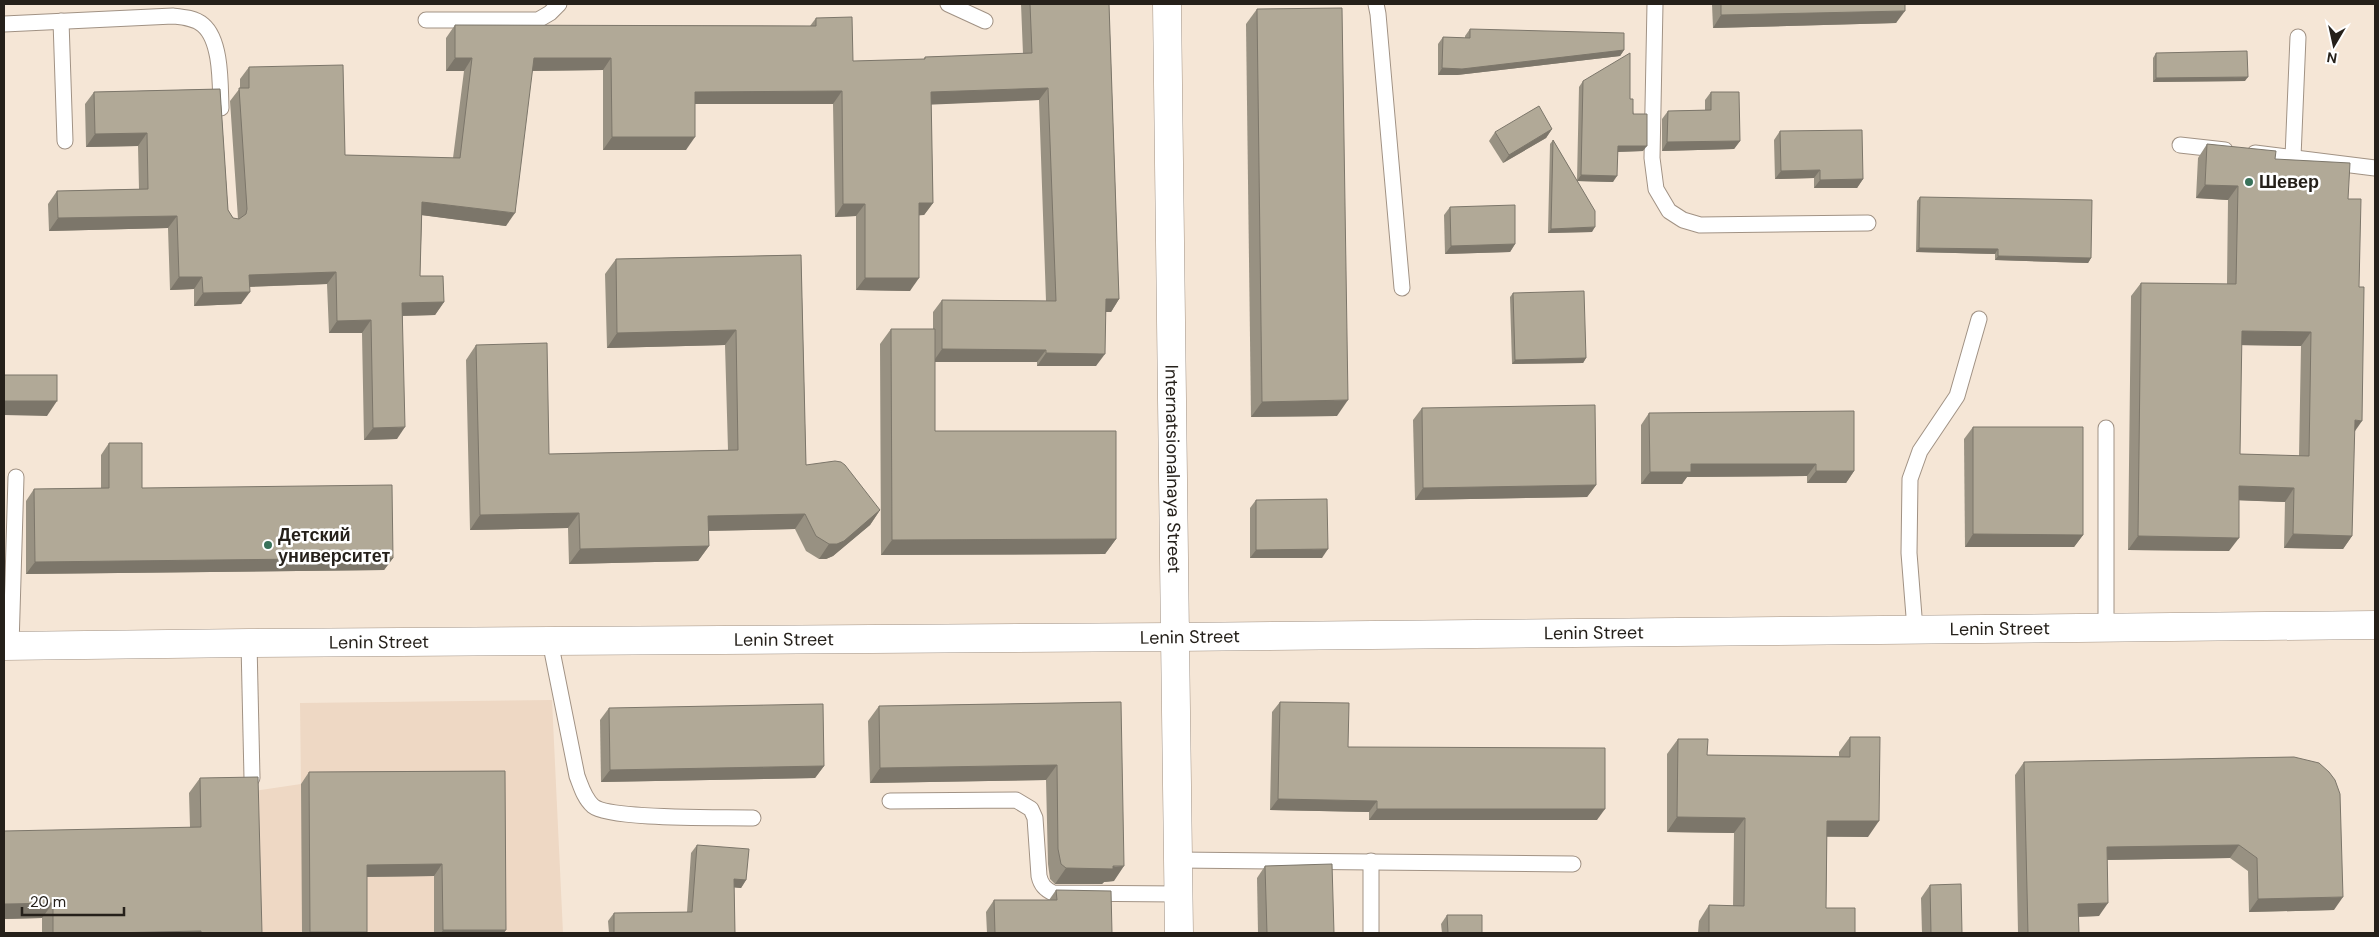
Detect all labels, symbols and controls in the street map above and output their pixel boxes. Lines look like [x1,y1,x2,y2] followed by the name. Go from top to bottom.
[2309,20,2359,70] north arrow
[2326,48,2338,68] text: N
[2259,170,2319,194] place label: Шевер
[2243,176,2255,188] marker: Шевер
[1160,365,1186,573] street label: Internatsionalnaya Street
[278,523,390,568] place label: Детский университет
[262,539,274,551] marker: Детский университет
[1950,616,2050,641] street label: Lenin Street
[1544,620,1644,645] street label: Lenin Street
[1140,624,1240,650] street label: Lenin Street
[734,627,834,652] street label: Lenin Street
[329,630,429,654] street label: Lenin Street
[22,884,125,916] scale bar
[30,892,66,912] text: 20 m

